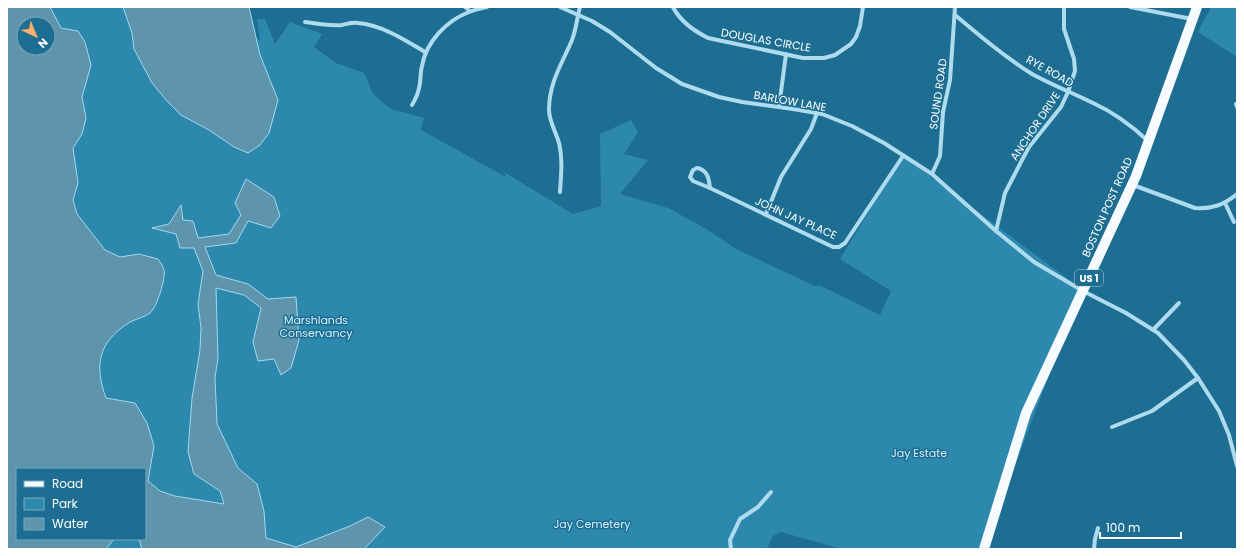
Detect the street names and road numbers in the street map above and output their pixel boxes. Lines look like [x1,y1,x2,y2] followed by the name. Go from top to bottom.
[720,24,812,56] street label: DOUGLAS CIRCLE
[1023,51,1077,91] street label: RYE ROAD
[925,57,951,131] street label: SOUND ROAD
[752,87,828,115] street label: BARLOW LANE
[1006,88,1064,164] street label: ANCHOR DRIVE
[1078,154,1136,260] street label: BOSTON POST ROAD
[753,193,839,243] street label: JOHN JAY PLACE
[1075,270,1103,286] road number: US 1

